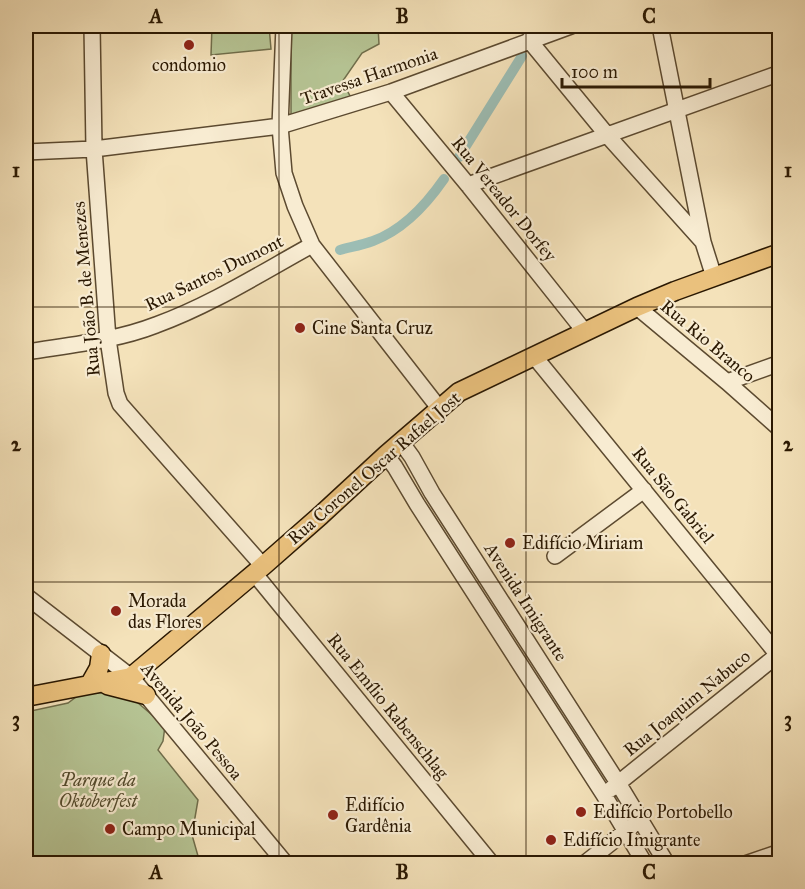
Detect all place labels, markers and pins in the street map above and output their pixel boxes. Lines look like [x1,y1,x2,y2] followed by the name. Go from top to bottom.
[182,38,196,52] marker: condomio
[152,54,226,76] place label: condomio
[312,317,433,339] place label: Cine Santa Cruz
[293,321,307,335] marker: Cine Santa Cruz
[522,532,643,554] place label: Edifício Miriam
[503,536,517,550] marker: Edifício Miriam
[128,590,201,633] place label: Morada das Flores
[109,604,123,618] marker: Morada das Flores
[345,794,412,837] place label: Edifício Gardênia
[593,801,733,823] place label: Edifício Portobello
[574,805,588,819] marker: Edifício Portobello
[326,808,340,822] marker: Edifício Gardênia
[122,818,256,840] place label: Campo Municipal
[103,822,117,836] marker: Campo Municipal
[563,829,700,852] place label: Edifício Imigrante
[544,833,558,847] marker: Edifício Imigrante

